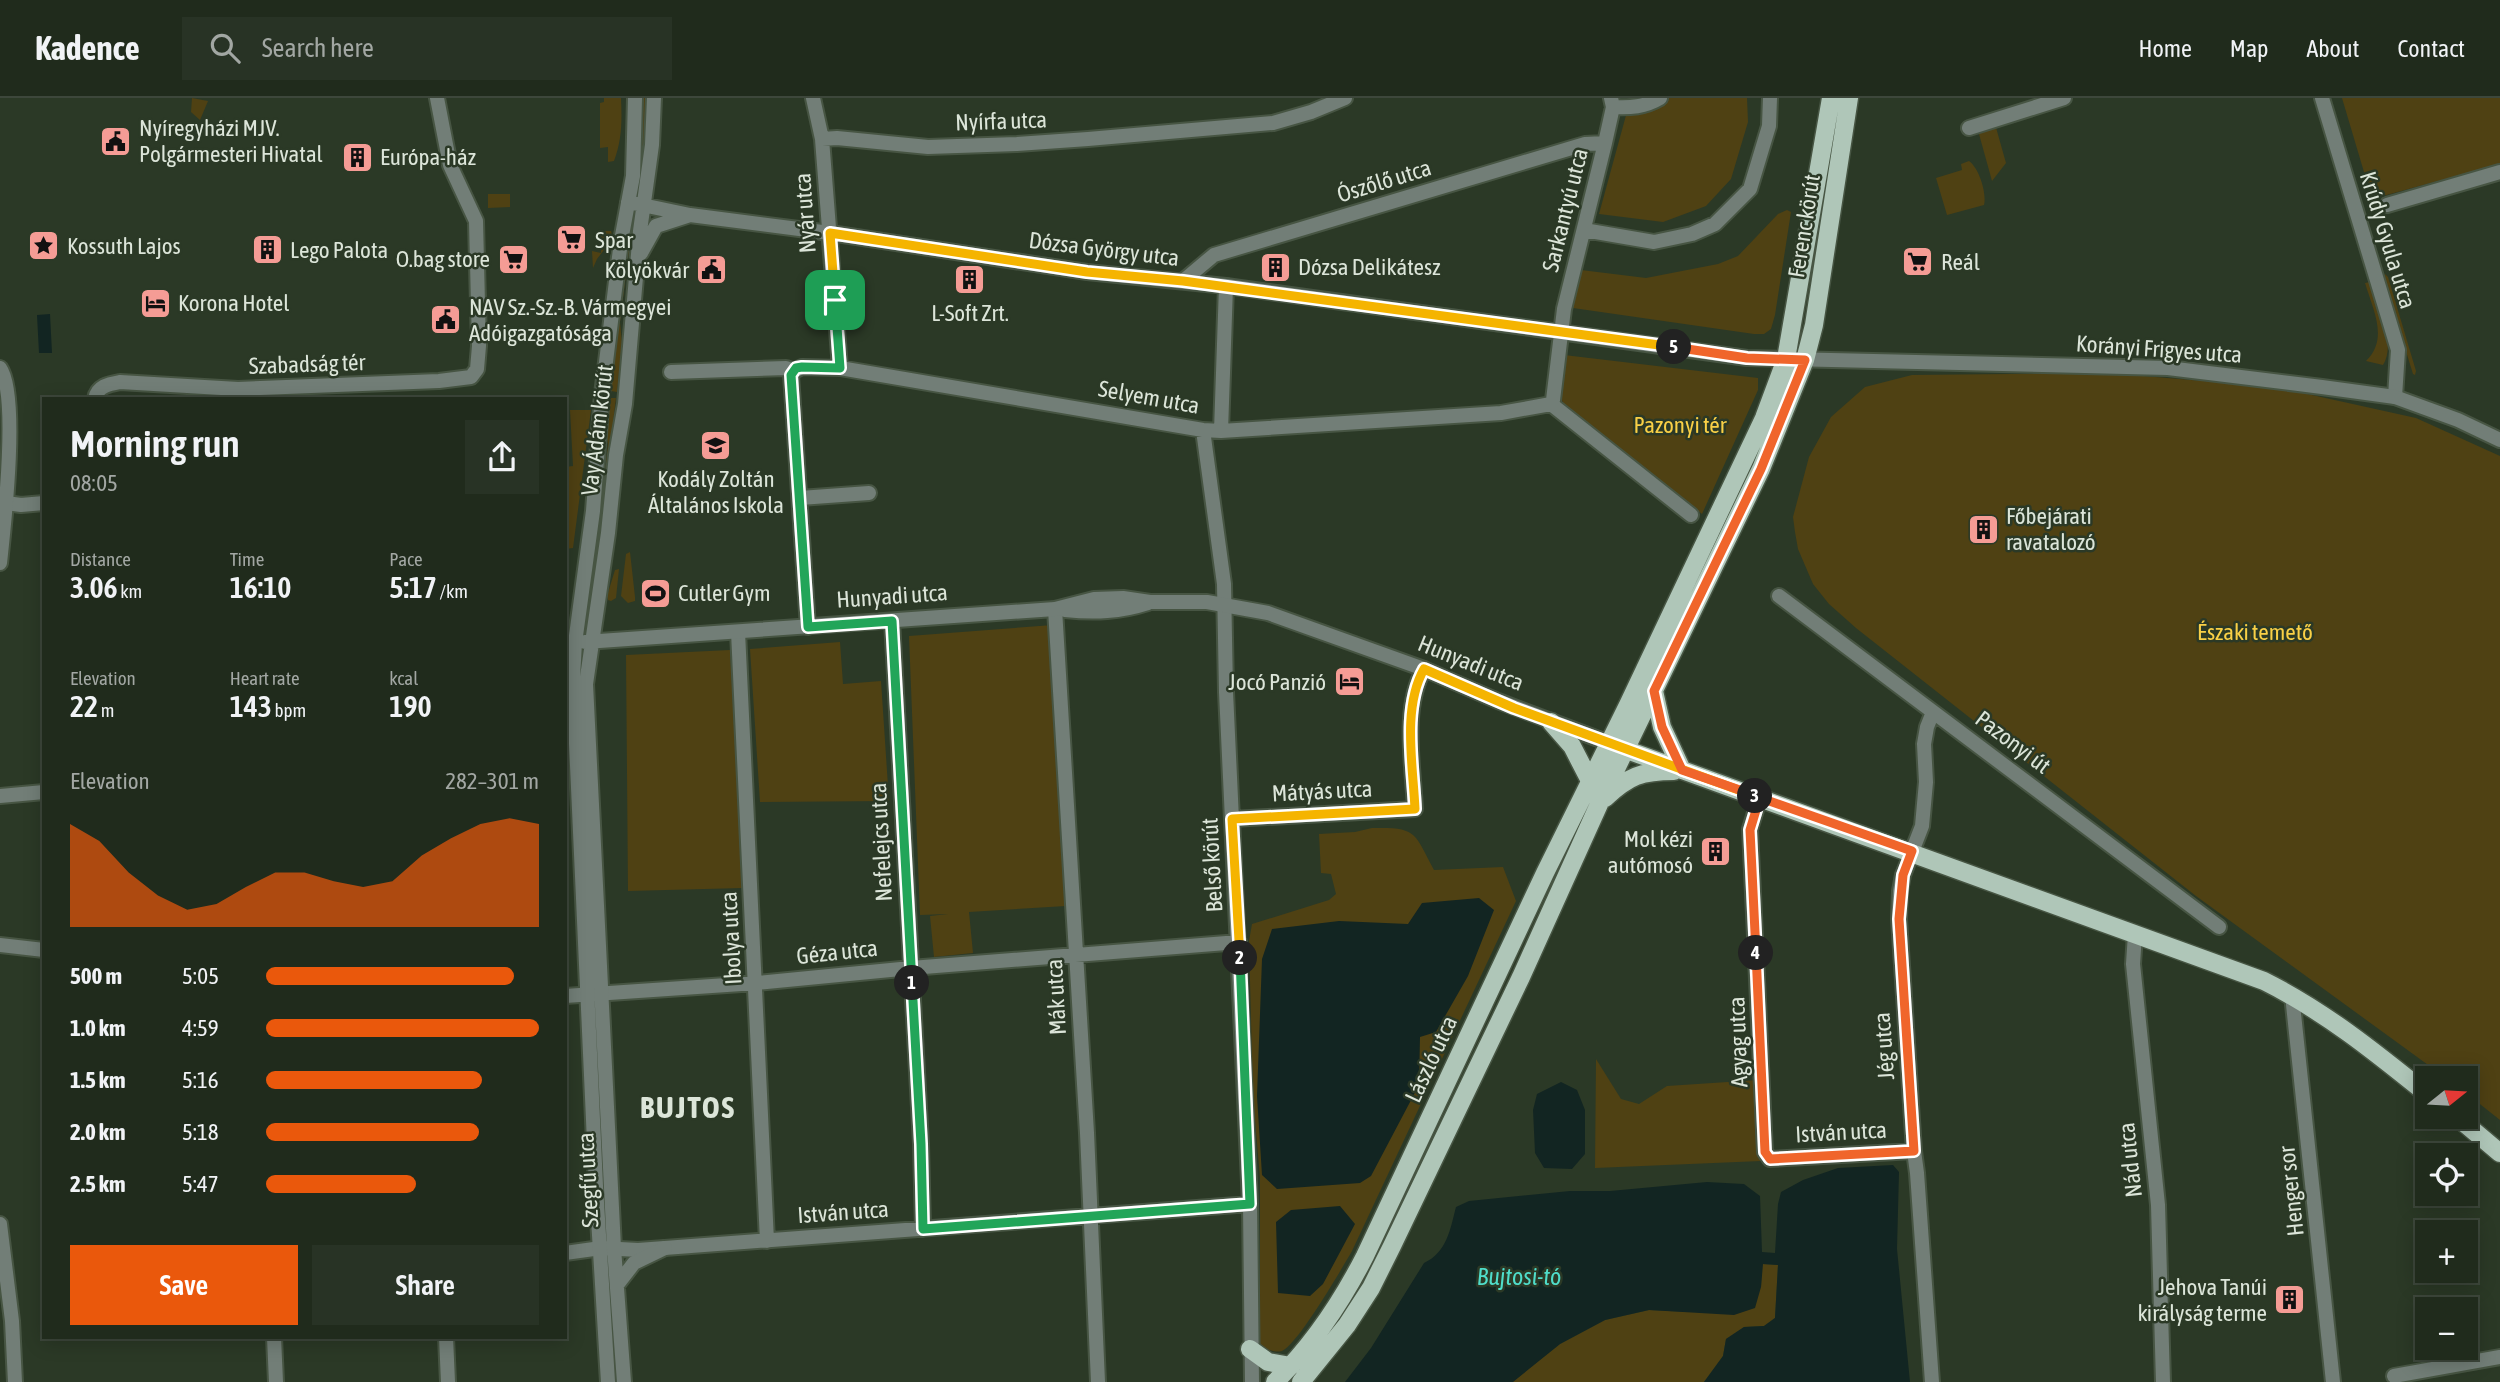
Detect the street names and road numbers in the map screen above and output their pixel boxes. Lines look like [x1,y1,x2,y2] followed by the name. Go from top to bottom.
[955,106,1047,136] street label: Nyírfa utca
[1537,146,1593,274] street label: Sarkantyú utca
[1334,154,1434,208] street label: Ószőlő utca
[2355,168,2421,312] street label: Krúdy Gyula utca
[789,172,821,254] street label: Nyár utca
[1783,172,1825,280] street label: Ferenc körút
[1027,227,1181,271] street label: Dózsa György utca
[2075,330,2243,368] street label: Korányi Frigyes utca
[248,349,367,379] street label: Szabadság tér
[576,363,618,497] street label: Vay Ádám körút
[1096,375,1202,419] street label: Selyem utca
[835,579,949,613] street label: Hunyadi utca
[1414,630,1528,696] street label: Hunyadi utca
[1970,705,2056,779] street label: Pazonyi út
[1271,775,1373,807] street label: Mátyás utca
[865,782,897,902] street label: Nefelejcs utca
[1197,817,1227,913] street label: Belső körút
[716,891,746,985] street label: Ibolya utca
[795,935,879,969] street label: Géza utca
[1041,958,1071,1036] street label: Mák utca
[1723,996,1753,1088] street label: Agyag utca
[1869,1011,1899,1081] street label: Jég utca
[1400,1012,1462,1106] street label: László utca
[1795,1117,1887,1147] street label: István utca
[2113,1121,2147,1199] street label: Nád utca
[573,1132,603,1228] street label: Szegfű utca
[2273,1143,2309,1237] street label: Henger sor
[796,1196,890,1228] street label: István utca

